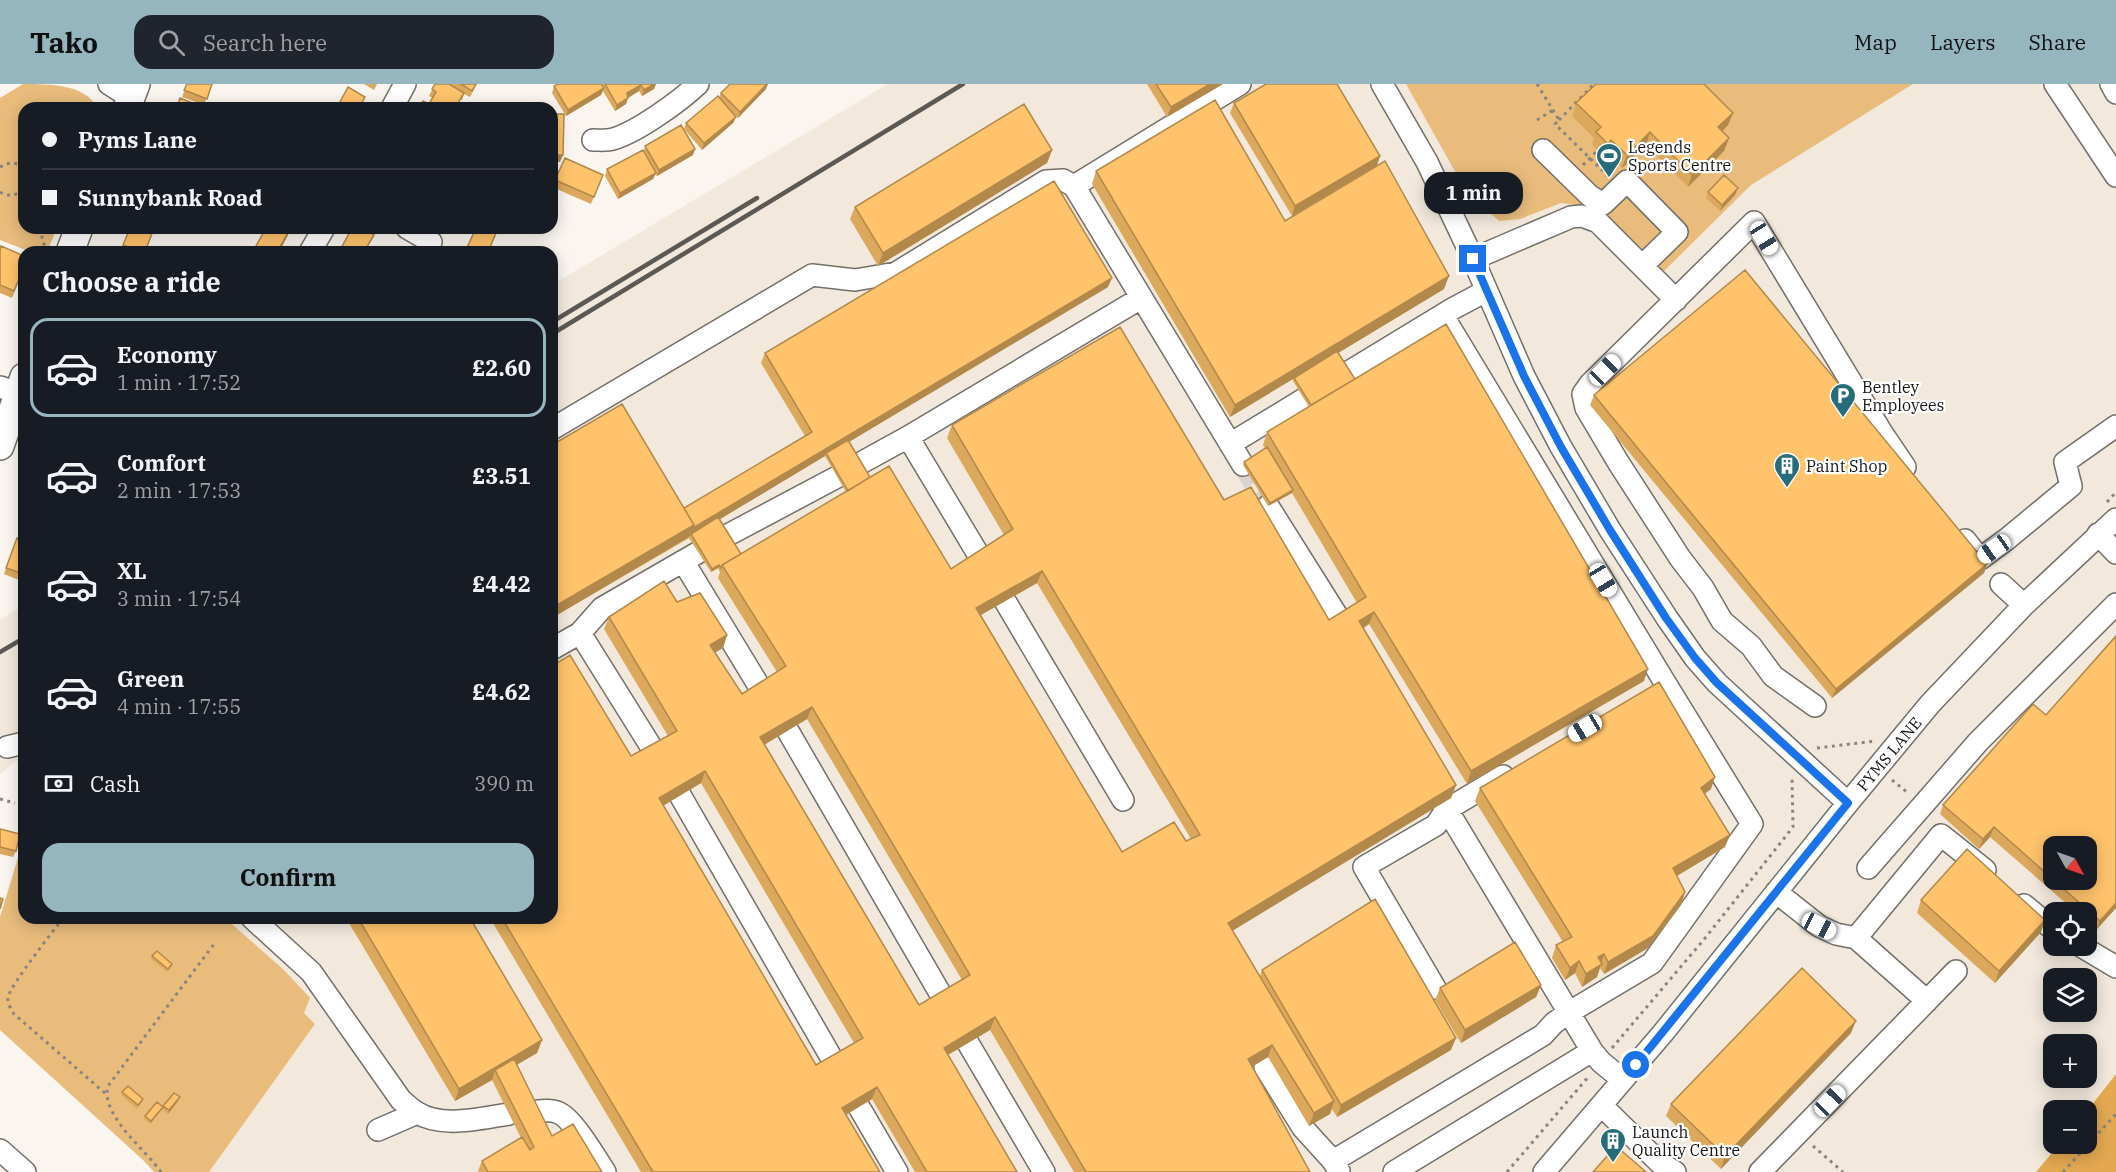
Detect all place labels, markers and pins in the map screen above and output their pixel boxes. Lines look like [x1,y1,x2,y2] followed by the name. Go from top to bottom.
[1628,137,1731,175] place label: Legends Sports Centre
[1594,141,1624,179] sports icon: Legends Sports Centre
[1862,377,1944,415] place label: Bentley Employees
[1828,381,1858,419] parking icon: Bentley Employees
[1772,451,1802,489] building icon: Paint Shop
[1806,456,1888,476] place label: Paint Shop
[1632,1122,1740,1160] place label: Launch Quality Centre
[1598,1126,1628,1164] building icon: Launch Quality Centre

